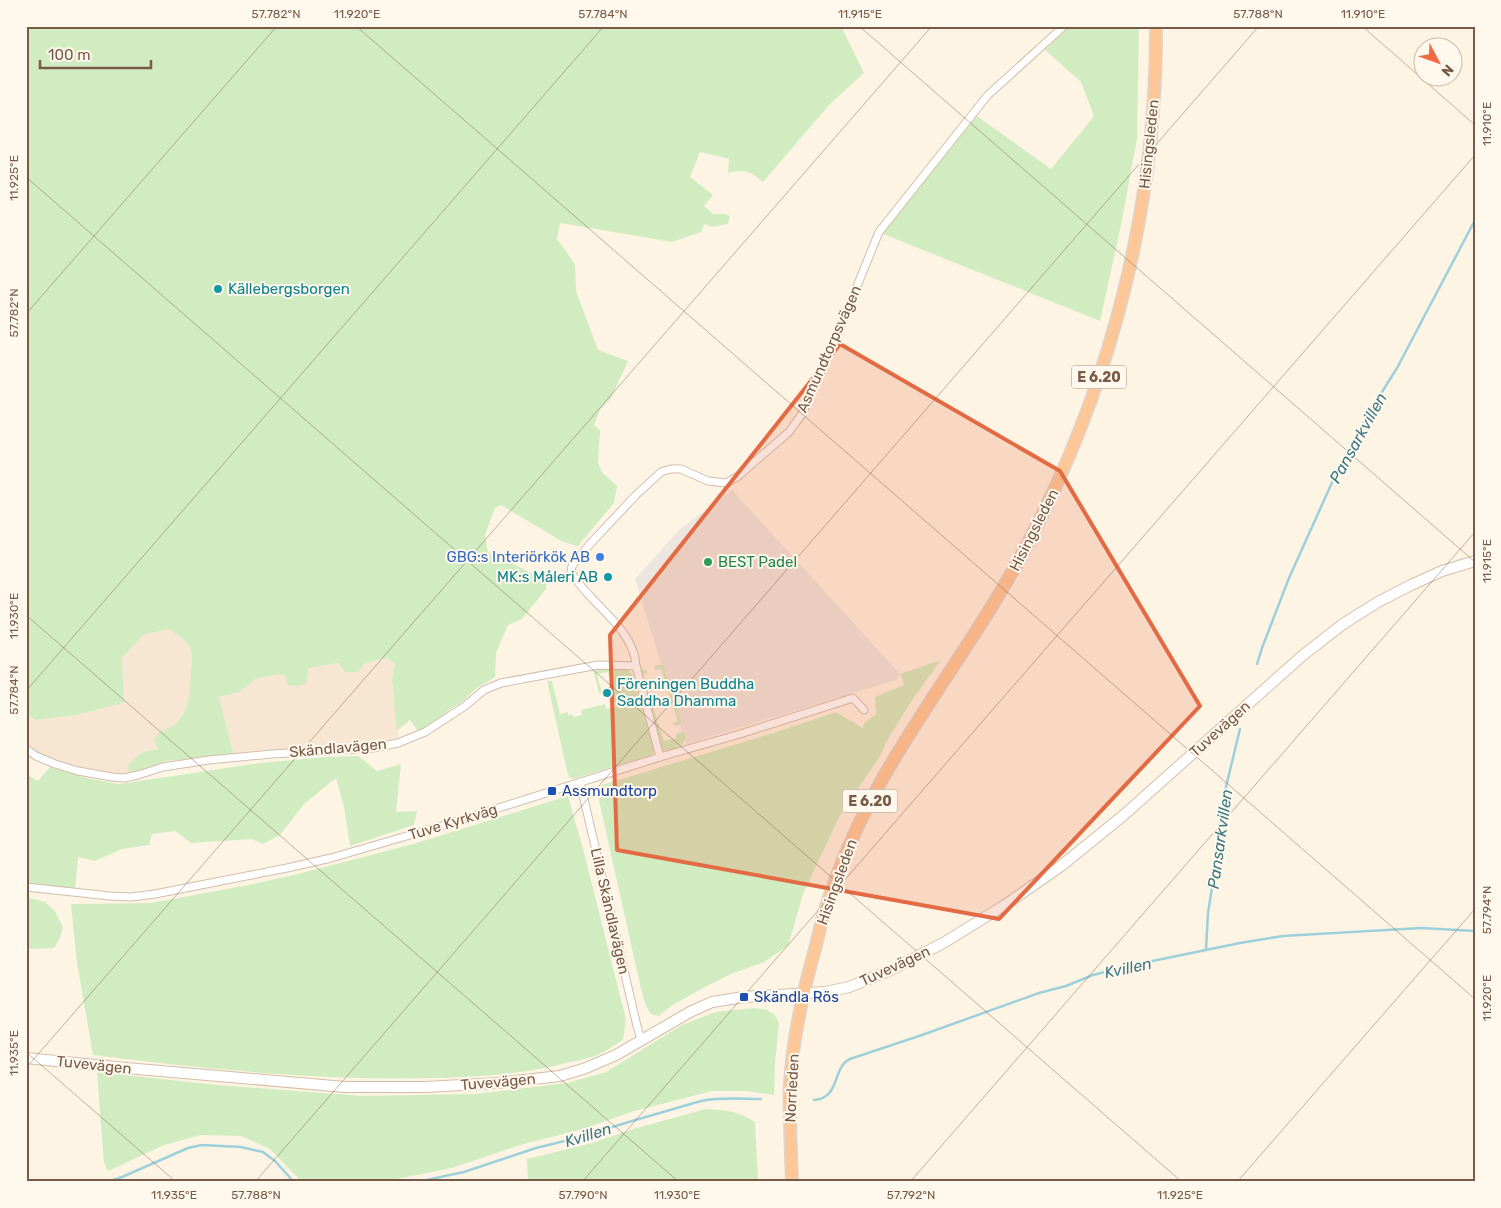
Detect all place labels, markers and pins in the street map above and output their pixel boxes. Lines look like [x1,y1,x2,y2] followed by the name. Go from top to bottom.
[228,280,350,298] place label: Källebergsborgen
[212,283,224,295] marker: Källebergsborgen
[446,548,590,566] place label: GBG:s Interiörkök AB
[594,551,606,563] marker: GBG:s Interiörkök AB
[718,553,797,571] place label: BEST Padel
[702,556,714,568] marker: BEST Padel
[497,568,598,586] place label: MK:s Måleri AB
[602,571,614,583] marker: MK:s Måleri AB
[617,675,754,710] place label: Föreningen Buddha Saddha Dhamma
[601,687,613,699] marker: Föreningen Buddha Saddha Dhamma
[562,782,657,800] place label: Assmundtorp
[546,785,558,797] marker: Assmundtorp
[754,988,839,1006] place label: Skändla Rös
[738,991,750,1003] marker: Skändla Rös

